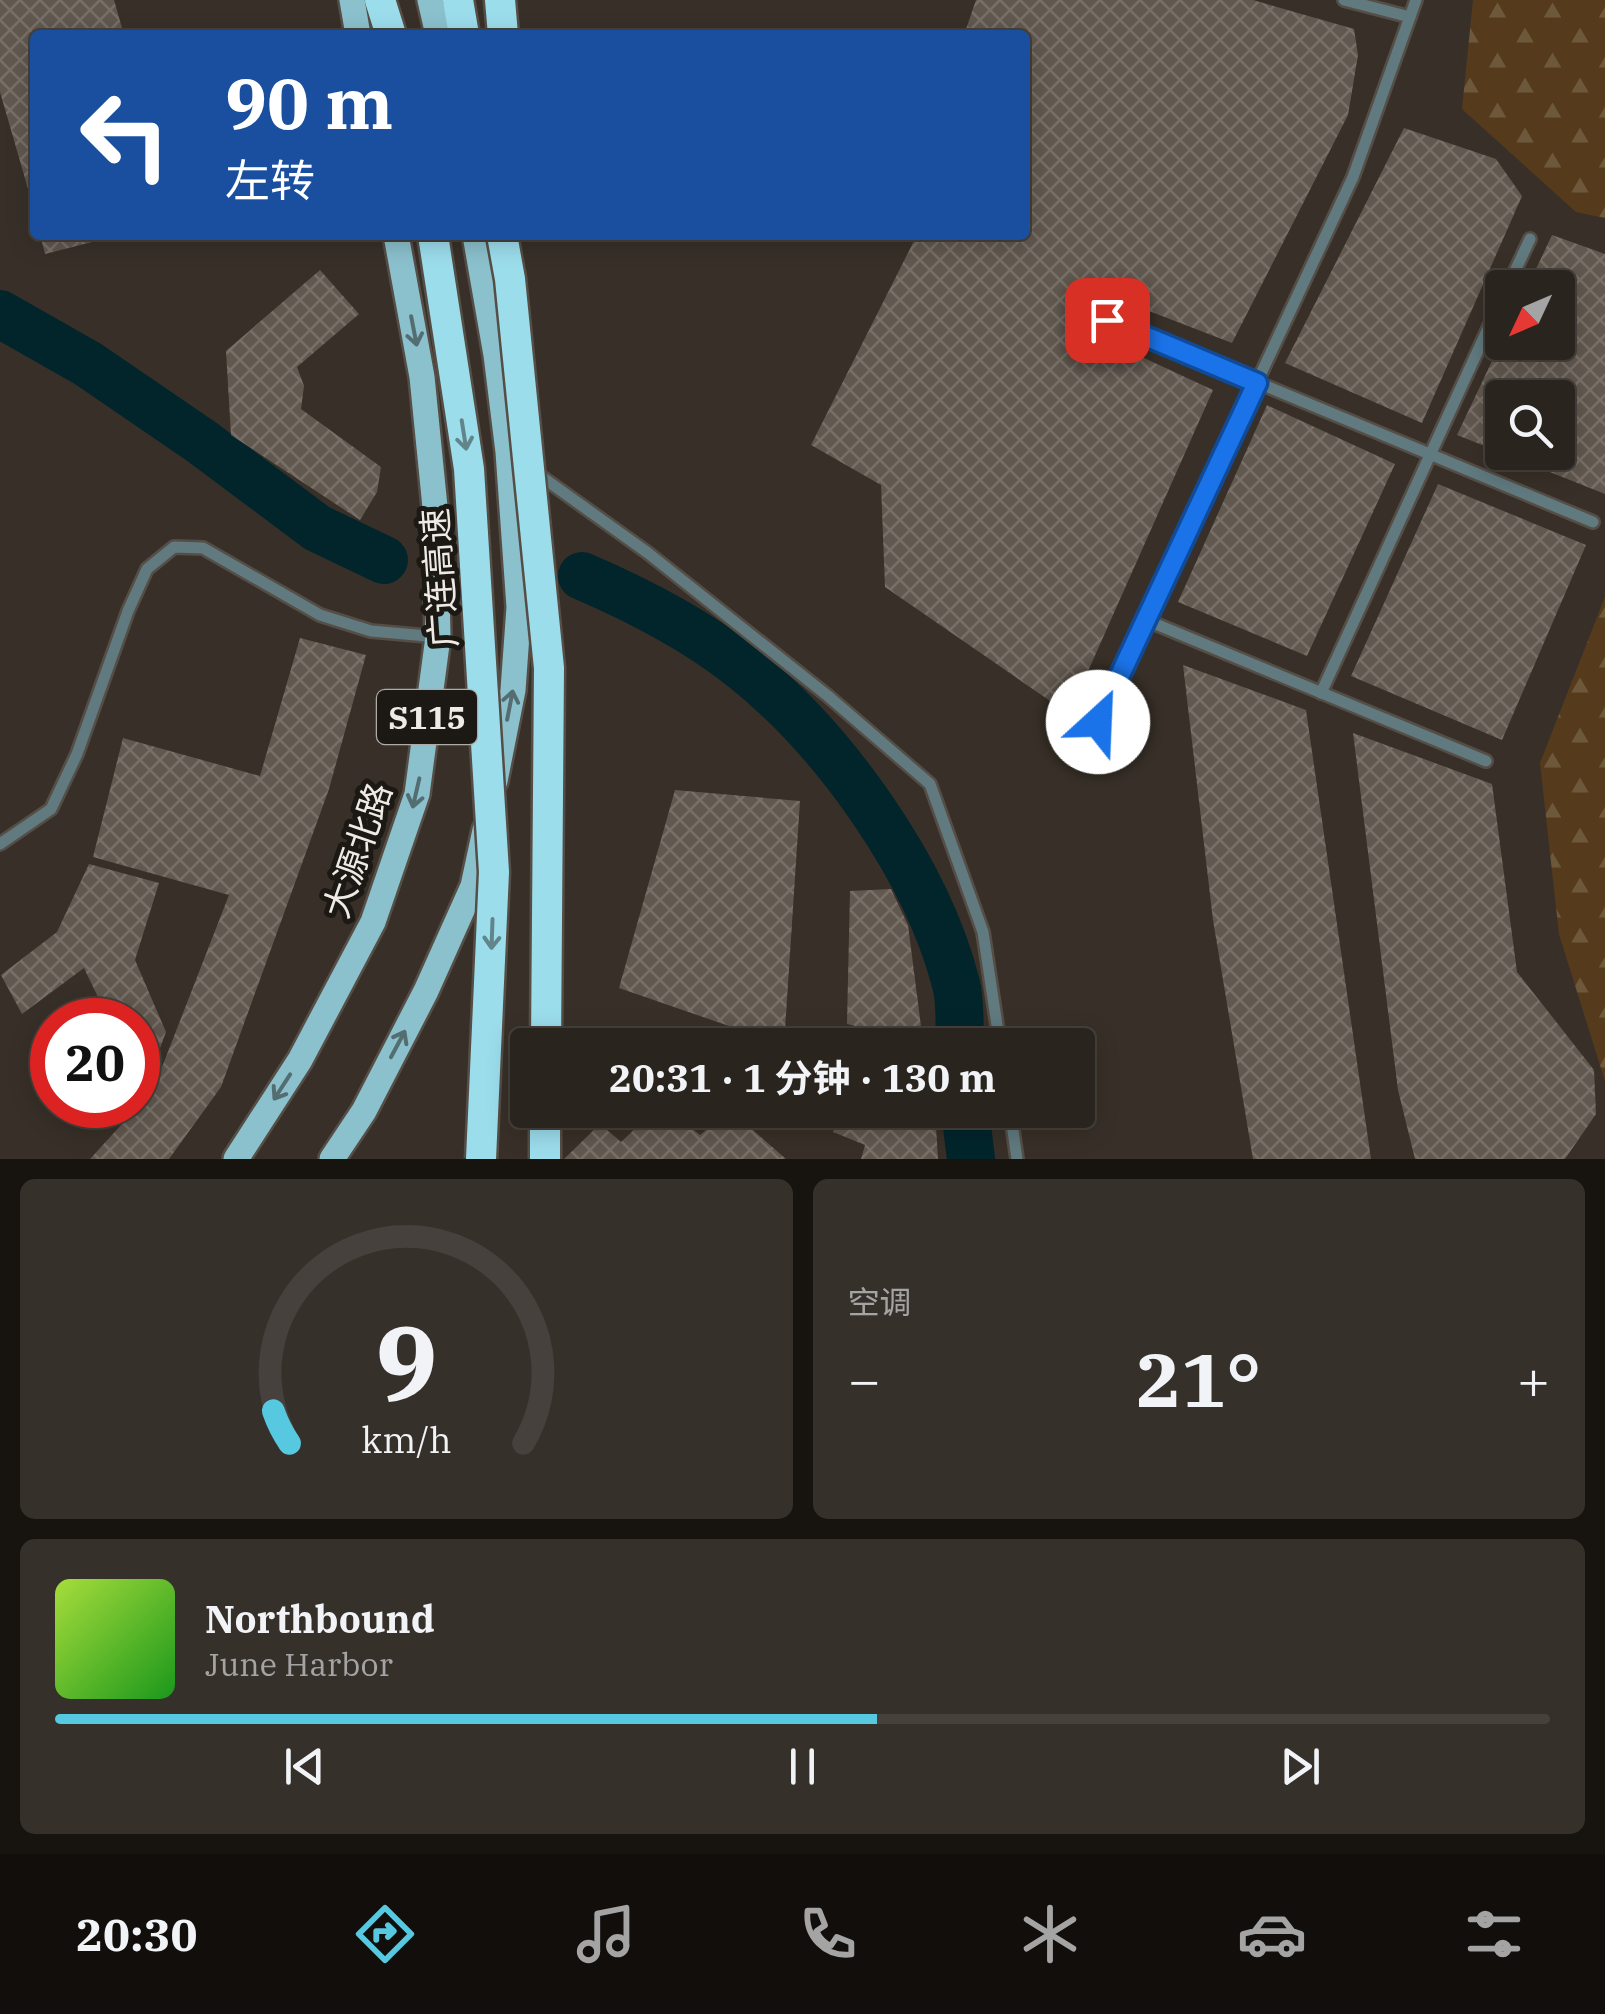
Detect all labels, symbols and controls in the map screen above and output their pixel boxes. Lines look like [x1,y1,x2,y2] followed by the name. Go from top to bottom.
[225,57,393,148] text: 90 m
[60,70,190,200] icon: left
[225,151,315,209] text: 左转
[1485,270,1575,360] north arrow
[1485,270,1575,470] map controls
[1065,278,1150,363] pin
[1080,293,1135,348] icon: arrive
[405,314,424,346] one-way arrow
[1485,380,1575,470] button: search
[455,418,474,451] one-way arrow
[411,507,467,649] street label: 广连高速
[1046,670,1150,774] position arrow
[501,689,520,722] one-way arrow
[377,690,477,744] road number: S115
[312,776,402,924] street label: 大源北路
[405,776,424,808] one-way arrow
[482,917,501,949] one-way arrow
[30,998,160,1128] speed limit sign: 20
[389,1030,409,1060] one-way arrow
[609,1053,996,1102] text: 20:31 · 1 分钟 · 130 m
[272,1072,293,1101] one-way arrow
[848,1281,912,1323] text: 空调
[375,1294,437,1430] text: 9
[1136,1330,1261,1428] text: 21°
[848,1344,881,1415] text: −
[1517,1344,1550,1415] text: +
[361,1416,451,1463] text: km/h
[205,1594,435,1643] text: Northbound
[205,1643,393,1685] text: June Harbor
[277,1739,332,1794] icon: previous
[775,1739,830,1794] icon: pause
[1273,1739,1328,1794] icon: next
[350,1899,420,1969] icon: directions
[571,1899,641,1969] icon: music
[793,1899,863,1969] icon: phone
[1015,1899,1085,1969] icon: climate
[1237,1899,1307,1969] icon: car
[1459,1899,1529,1969] icon: filters
[76,1905,198,1963] text: 20:30

